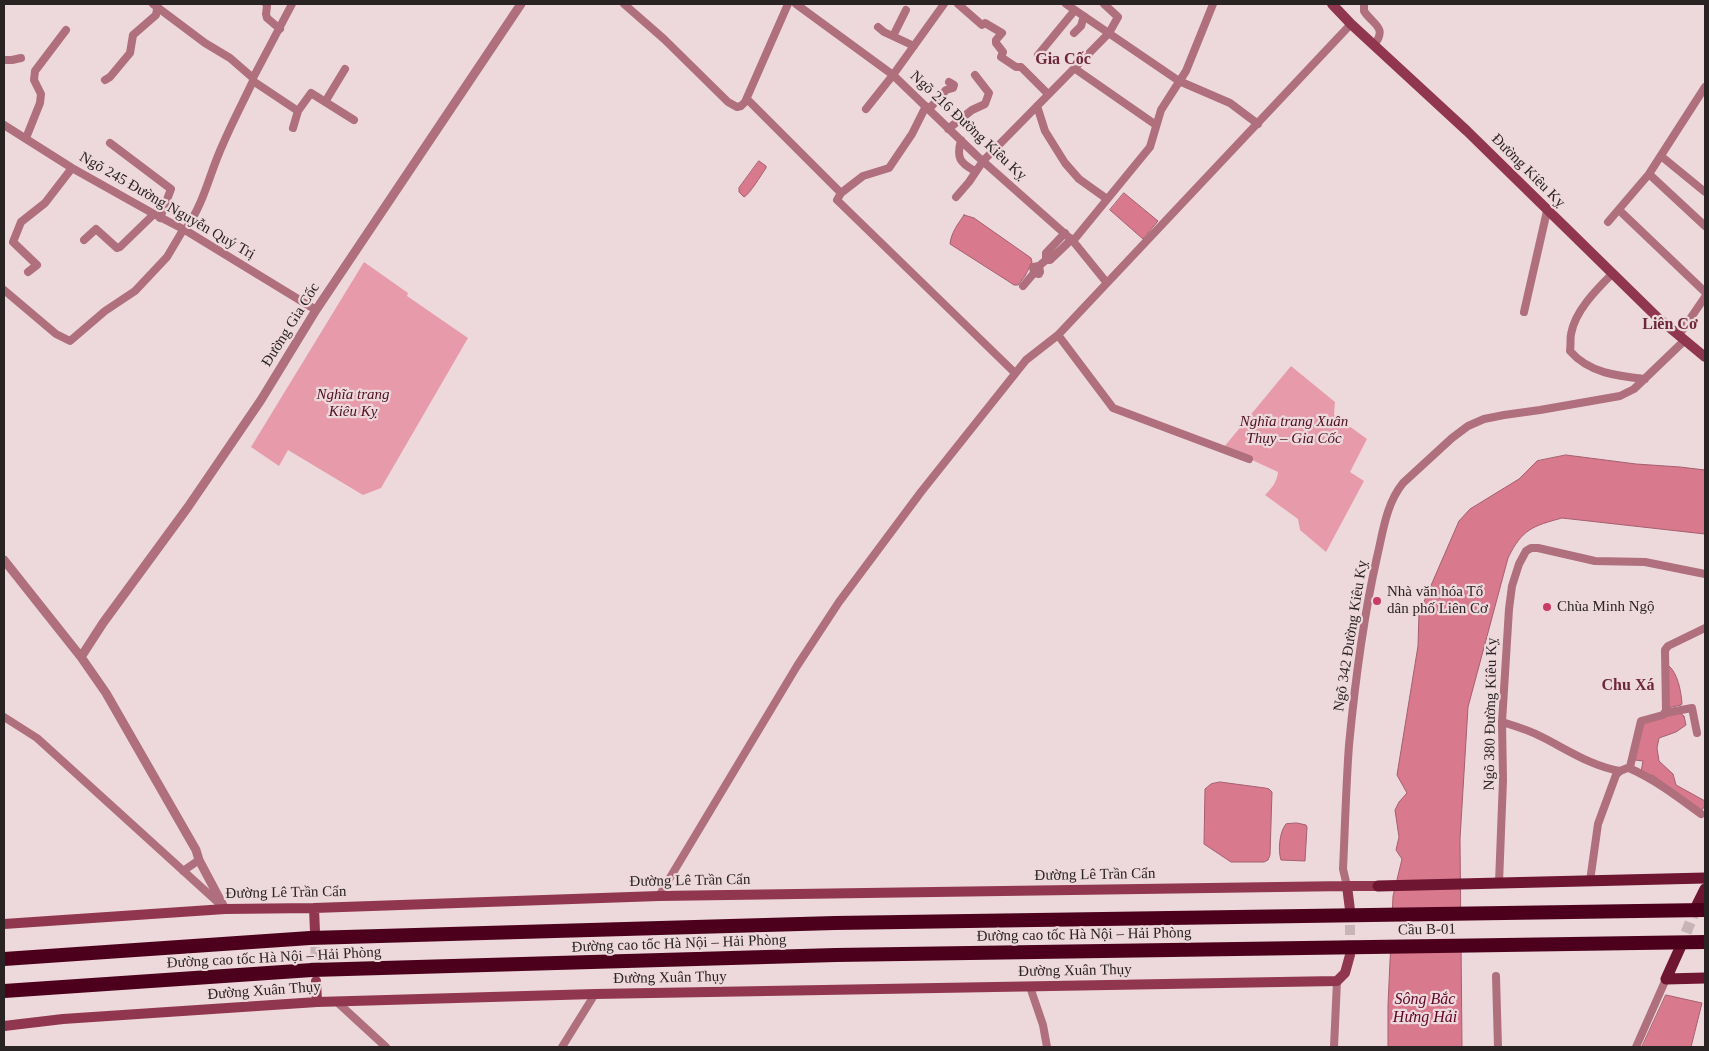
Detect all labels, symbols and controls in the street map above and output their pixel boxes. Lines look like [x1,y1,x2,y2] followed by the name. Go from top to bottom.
[1035,50,1091,70] district label: Gia Cốc
[906,67,1030,185] street label: Ngõ 216 Đường Kiêu Kỵ
[1487,130,1569,212] street label: Đường Kiêu Kỵ
[76,148,258,264] street label: Ngõ 245 Đường Nguyễn Quý Trị
[258,280,324,370] street label: Đường Gia Cốc
[1642,315,1698,335] district label: Liên Cơ
[317,386,389,421] park label: Nghĩa trang Kiêu Kỵ
[1240,413,1348,448] park label: Nghĩa trang Xuân Thụy – Gia Cốc
[1330,559,1372,713] street label: Ngõ 342 Đường Kiêu Kỵ
[1387,583,1488,618] place label: Nhà văn hóa Tổ dân phố Liên Cơ
[1371,595,1383,607] marker: Nhà văn hóa Tổ dân phố Liên Cơ
[1557,598,1654,616] place label: Chùa Minh Ngộ
[1541,601,1553,613] marker: Chùa Minh Ngộ
[1481,637,1501,791] street label: Ngõ 380 Đường Kiêu Kỵ
[1602,676,1654,696] district label: Chu Xá
[1034,865,1156,885] street label: Đường Lê Trần Cẩn
[629,871,751,891] street label: Đường Lê Trần Cẩn
[225,883,347,903] street label: Đường Lê Trần Cẩn
[1398,920,1456,940] street label: Cầu B-01
[976,924,1192,946] street label: Đường cao tốc Hà Nội – Hải Phòng
[571,931,787,957] street label: Đường cao tốc Hà Nội – Hải Phòng
[166,943,382,973] street label: Đường cao tốc Hà Nội – Hải Phòng
[1018,961,1132,981] street label: Đường Xuân Thụy
[613,968,727,988] street label: Đường Xuân Thụy
[207,978,321,1004] street label: Đường Xuân Thụy
[1393,990,1457,1028] water label: Sông Bắc Hưng Hải

